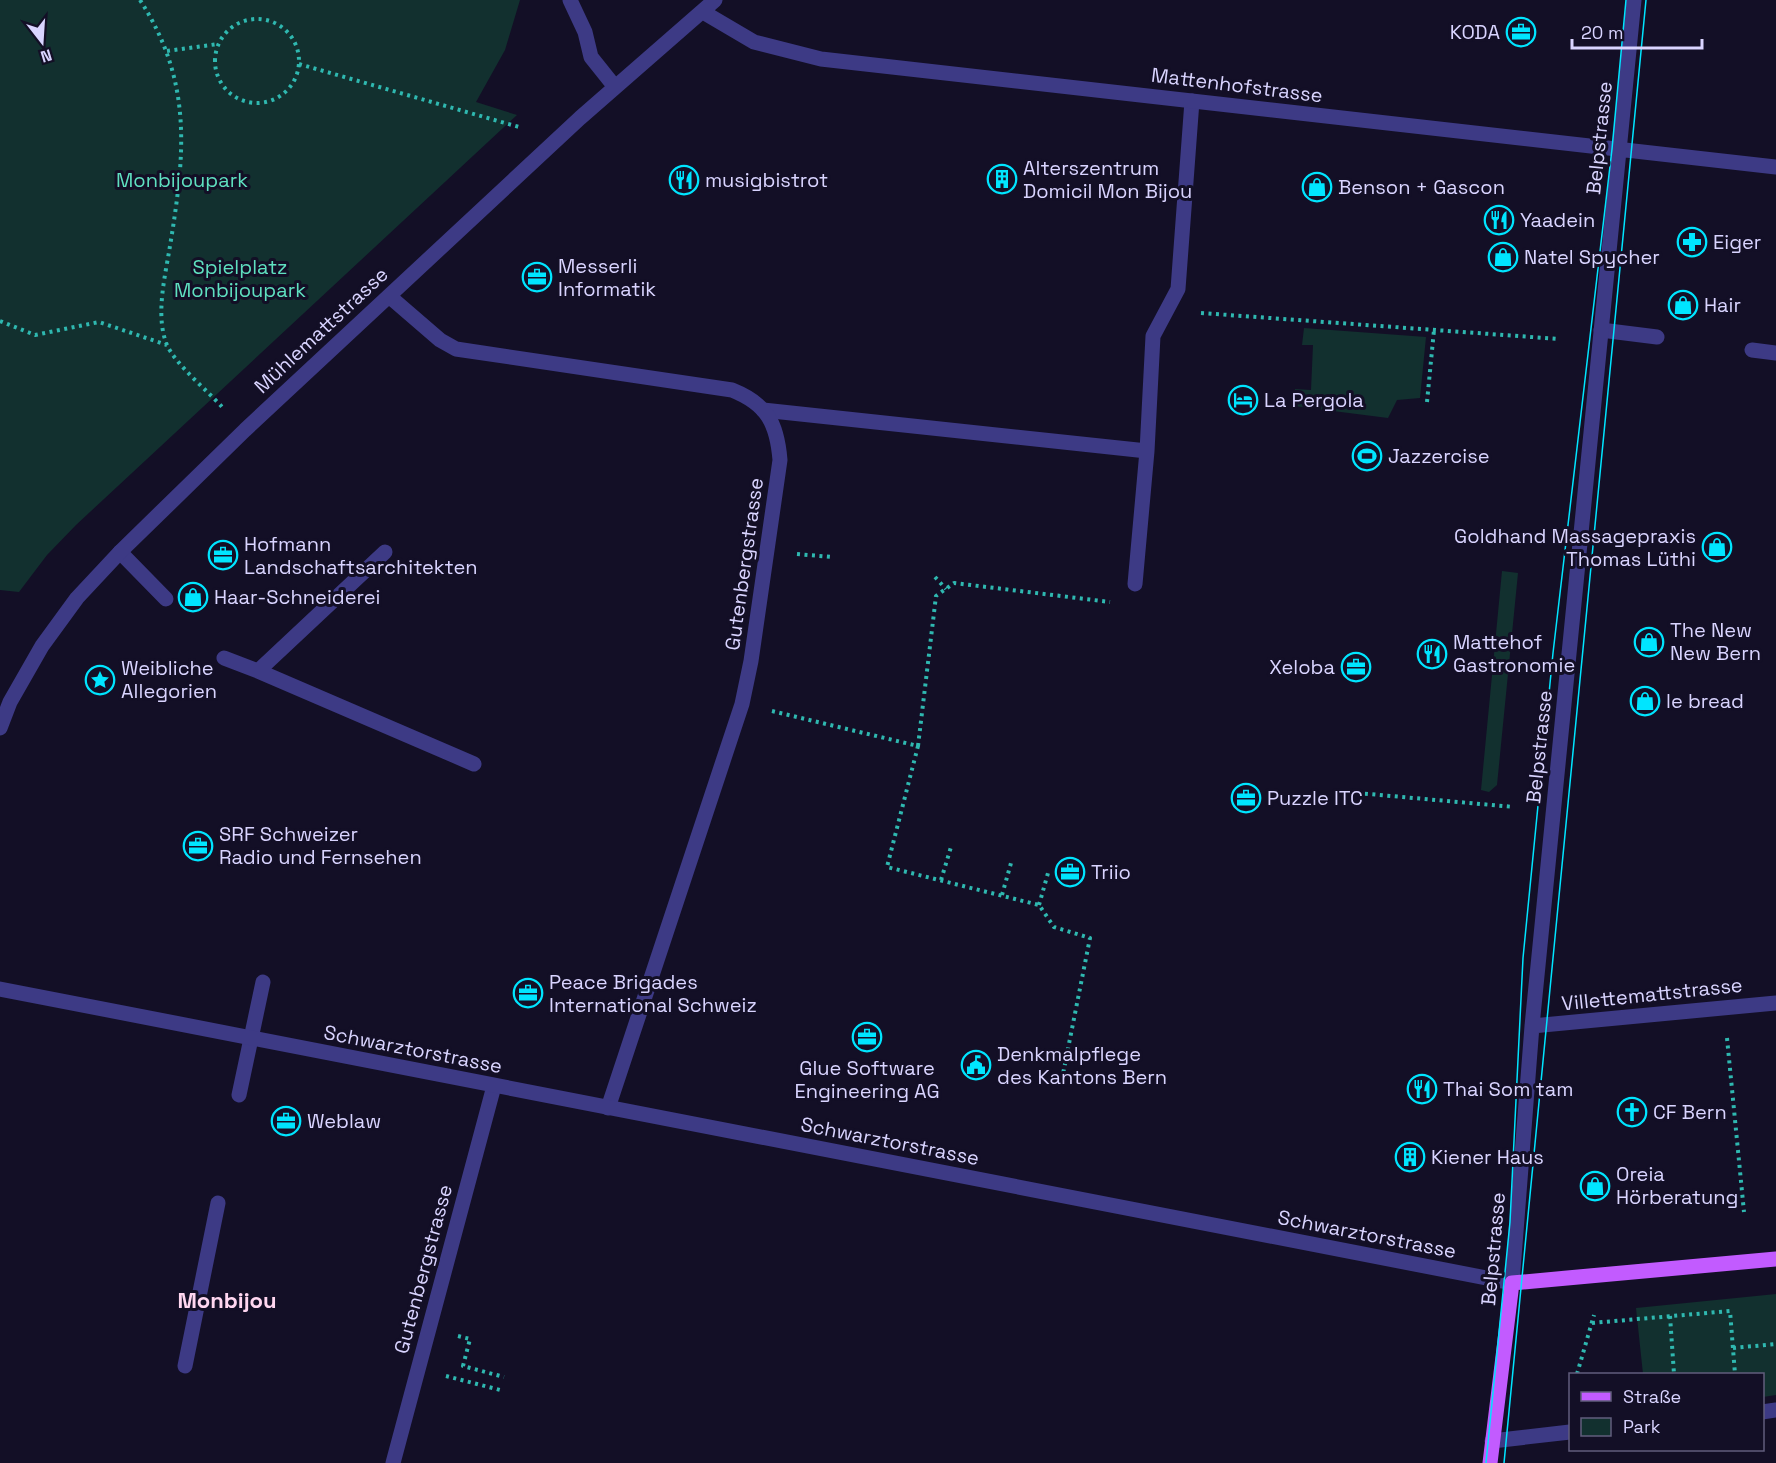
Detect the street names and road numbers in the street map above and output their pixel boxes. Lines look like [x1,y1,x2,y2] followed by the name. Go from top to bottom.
[1150,62,1324,108] street label: Mattenhofstrasse
[1580,80,1618,196] street label: Belpstrasse
[249,261,393,399] street label: Mühlemattstrasse
[719,476,769,652] street label: Gutenbergstrasse
[1520,689,1558,805] street label: Belpstrasse
[1560,972,1744,1016] street label: Villettemattstrasse
[322,1019,504,1079] street label: Schwarztorstrasse
[799,1111,981,1171] street label: Schwarztorstrasse
[388,1182,458,1356] street label: Gutenbergstrasse
[1475,1191,1511,1307] street label: Belpstrasse
[1276,1204,1458,1264] street label: Schwarztorstrasse

